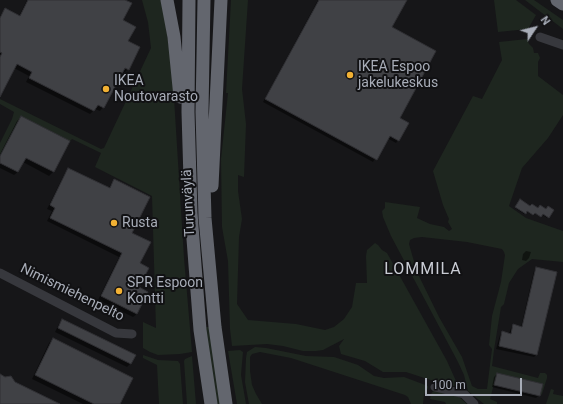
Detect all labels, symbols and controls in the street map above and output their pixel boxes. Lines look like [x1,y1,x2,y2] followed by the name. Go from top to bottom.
[515,8,555,48] north arrow
[538,14,553,28] text: N
[358,59,438,92] place label: IKEA Espoo jakelukeskus
[345,70,355,80] marker: IKEA Espoo jakelukeskus
[114,73,198,106] place label: IKEA Noutovarasto
[101,84,111,94] marker: IKEA Noutovarasto
[179,169,199,237] street label: Turunväylä
[122,215,158,231] place label: Rusta
[109,218,119,228] marker: Rusta
[384,260,462,280] district label: LOMMILA
[17,261,127,325] street label: Nimismiehenpelto
[127,275,203,308] place label: SPR Espoon Kontti
[114,286,124,296] marker: SPR Espoon Kontti
[427,370,524,396] scale bar
[432,378,466,392] text: 100 m

